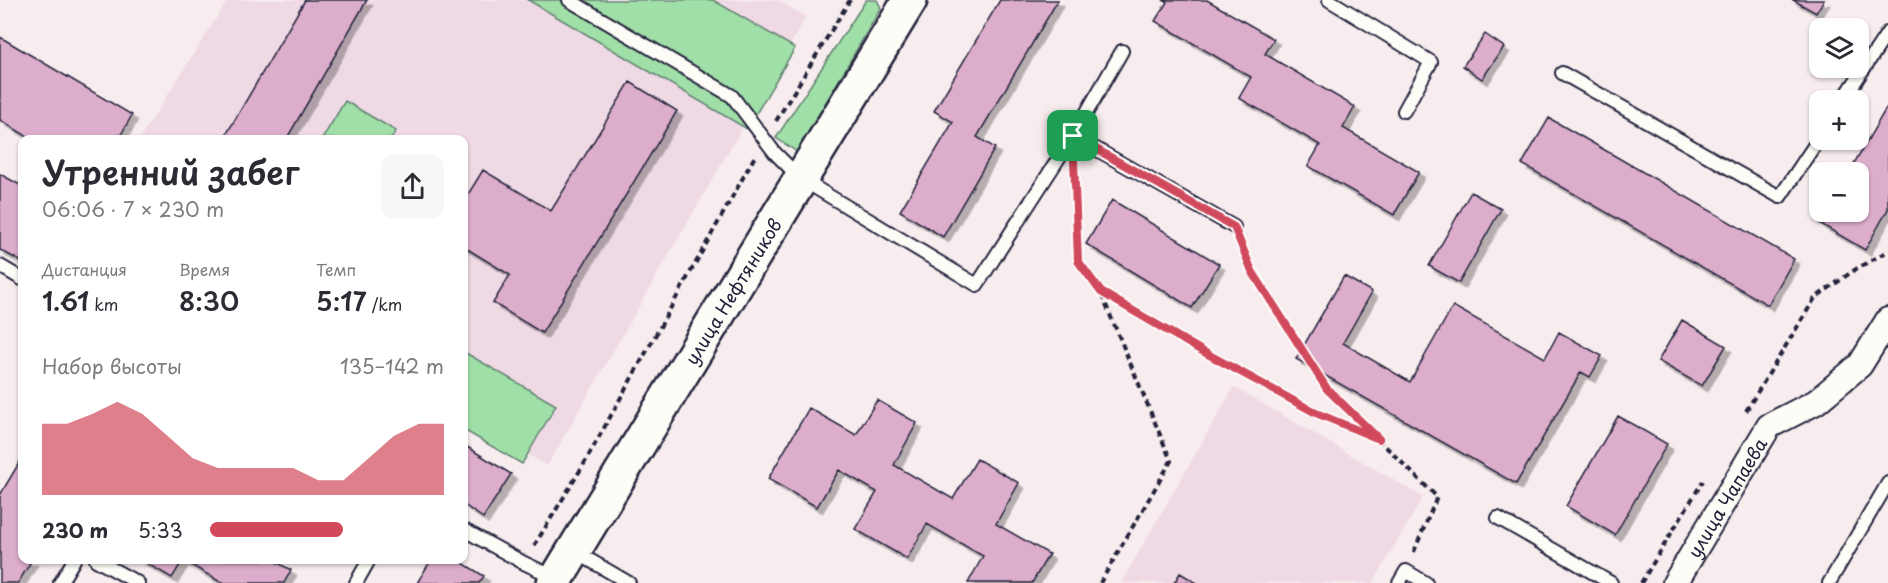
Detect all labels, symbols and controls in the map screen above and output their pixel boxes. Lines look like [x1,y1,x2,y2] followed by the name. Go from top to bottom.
[1809,18,1869,222] map controls
[1809,18,1869,78] button: layers
[1809,90,1869,150] button: +
[1047,110,1098,161] pin
[1056,119,1089,152] icon: arrive
[42,146,299,196] text: Утренний забег
[381,155,444,218] button: share
[1809,162,1869,222] button: −
[42,194,224,224] text: 06:06 · 7 × 230 m
[677,213,787,369] street label: улица Нефтяников
[42,257,127,281] text: Дистанция
[179,257,230,281] text: Время
[316,257,356,281] text: Темп
[42,281,89,320] text: 1.61
[179,281,239,320] text: 8:30
[316,281,367,320] text: 5:17
[89,292,118,316] text: km
[367,292,402,316] text: /km
[42,351,182,381] text: Набор высоты
[340,351,444,381] text: 135–142 m
[1680,431,1773,562] street label: улица Чапаева
[42,515,108,545] text: 230 m
[138,515,183,545] text: 5:33

